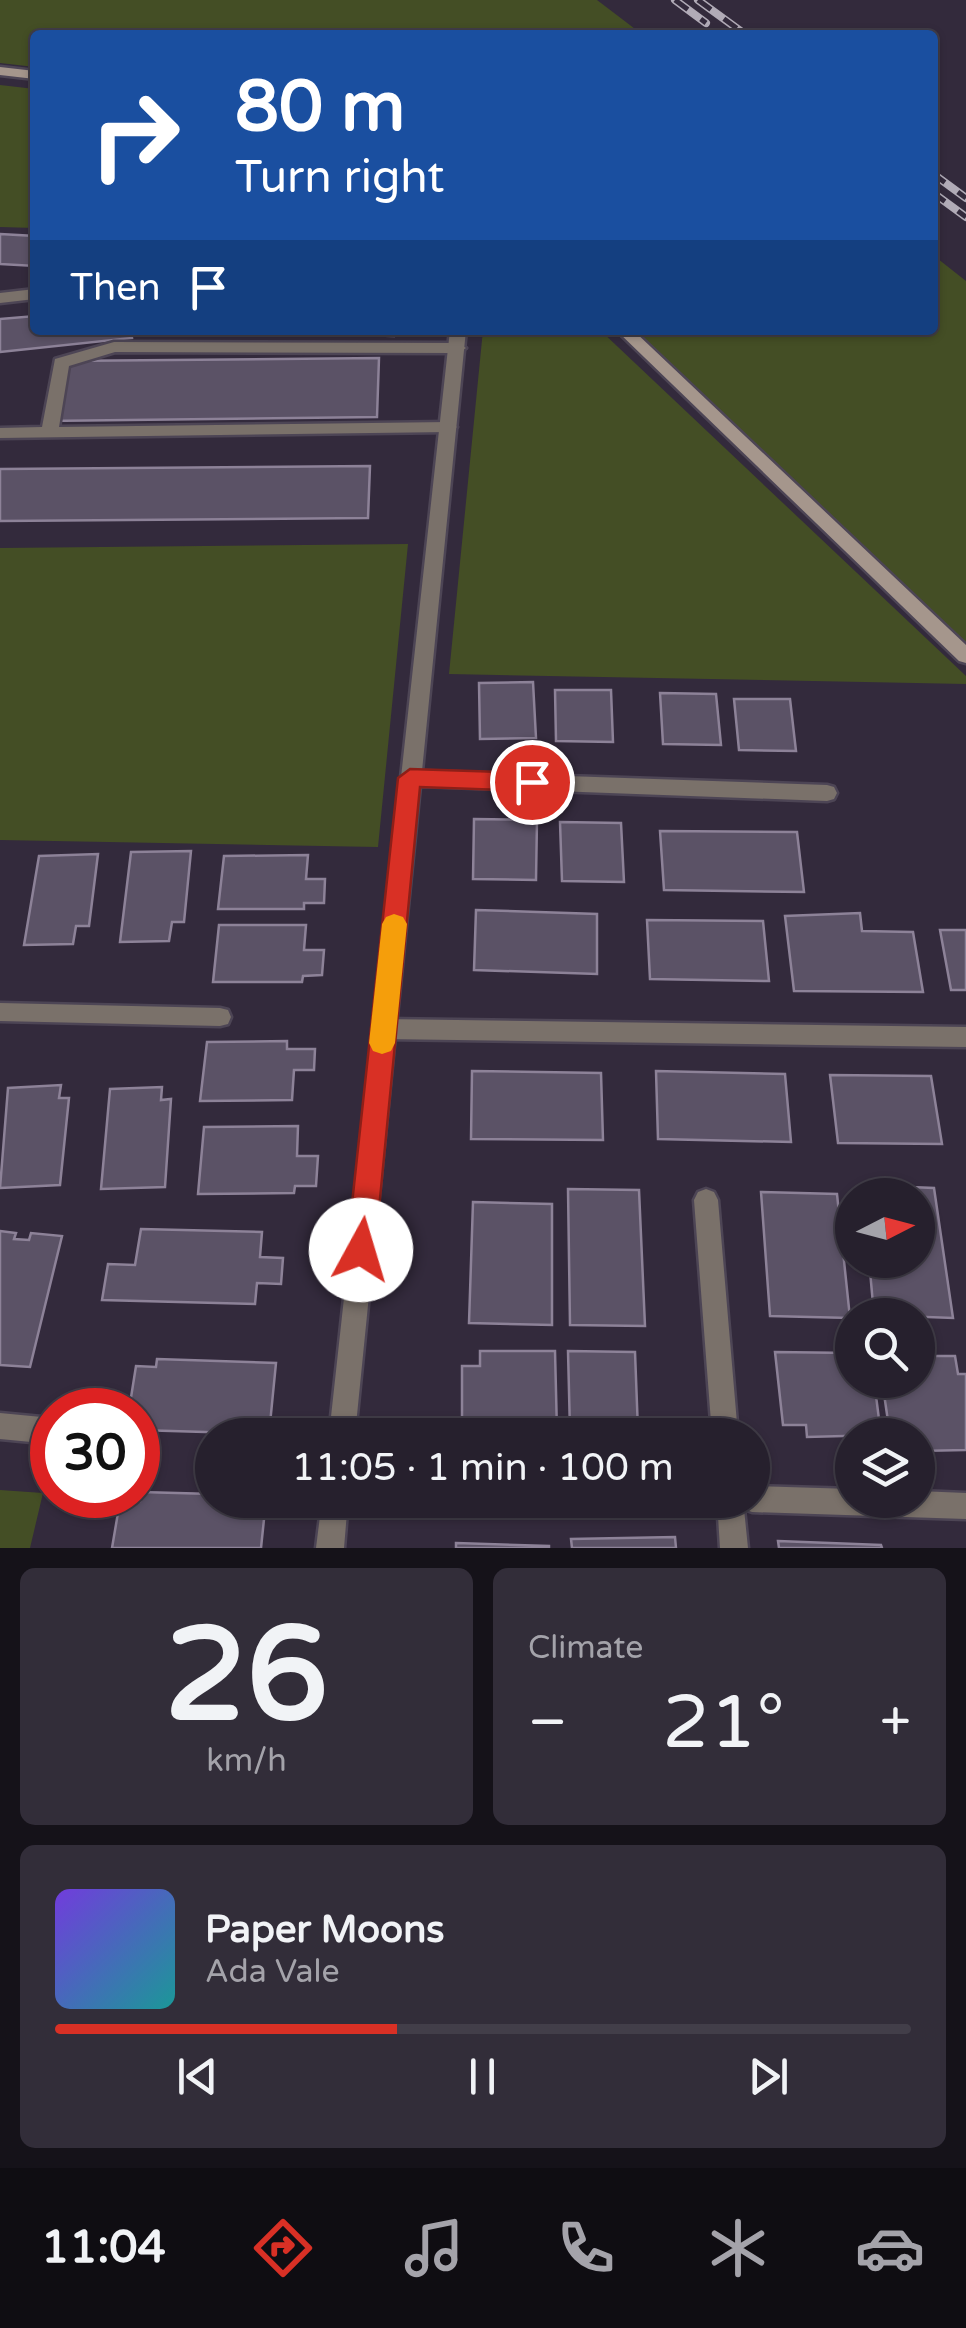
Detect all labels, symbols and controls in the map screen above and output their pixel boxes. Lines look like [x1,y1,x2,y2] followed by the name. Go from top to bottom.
[235,66,405,150] text: 80 m
[70,70,200,200] icon: right
[235,151,444,205] text: Turn right
[181,260,236,315] icon: arrive
[70,265,161,311] text: Then
[490,740,575,825] pin
[505,755,560,810] icon: arrive
[835,1178,935,1278] north arrow
[835,1178,935,1518] map controls
[309,1198,413,1302] position arrow
[835,1298,935,1398] button: search
[30,1388,160,1518] speed limit sign: 30
[835,1418,935,1518] button: layers
[291,1445,674,1491] text: 11:05 · 1 min · 100 m
[165,1599,328,1755] text: 26
[528,1629,643,1667] text: Climate
[662,1678,785,1768] text: 21°
[528,1690,567,1756] text: −
[880,1690,911,1756] text: +
[206,1742,287,1780] text: km/h
[205,1907,445,1953] text: Paper Moons
[205,1953,340,1991] text: Ada Vale
[170,2049,225,2104] icon: previous
[455,2049,510,2104] icon: pause
[741,2049,796,2104] icon: next
[248,2213,318,2283] icon: directions
[399,2213,469,2283] icon: music
[551,2213,621,2283] icon: phone
[703,2213,773,2283] icon: climate
[855,2213,925,2283] icon: car
[41,2221,166,2275] text: 11:04

